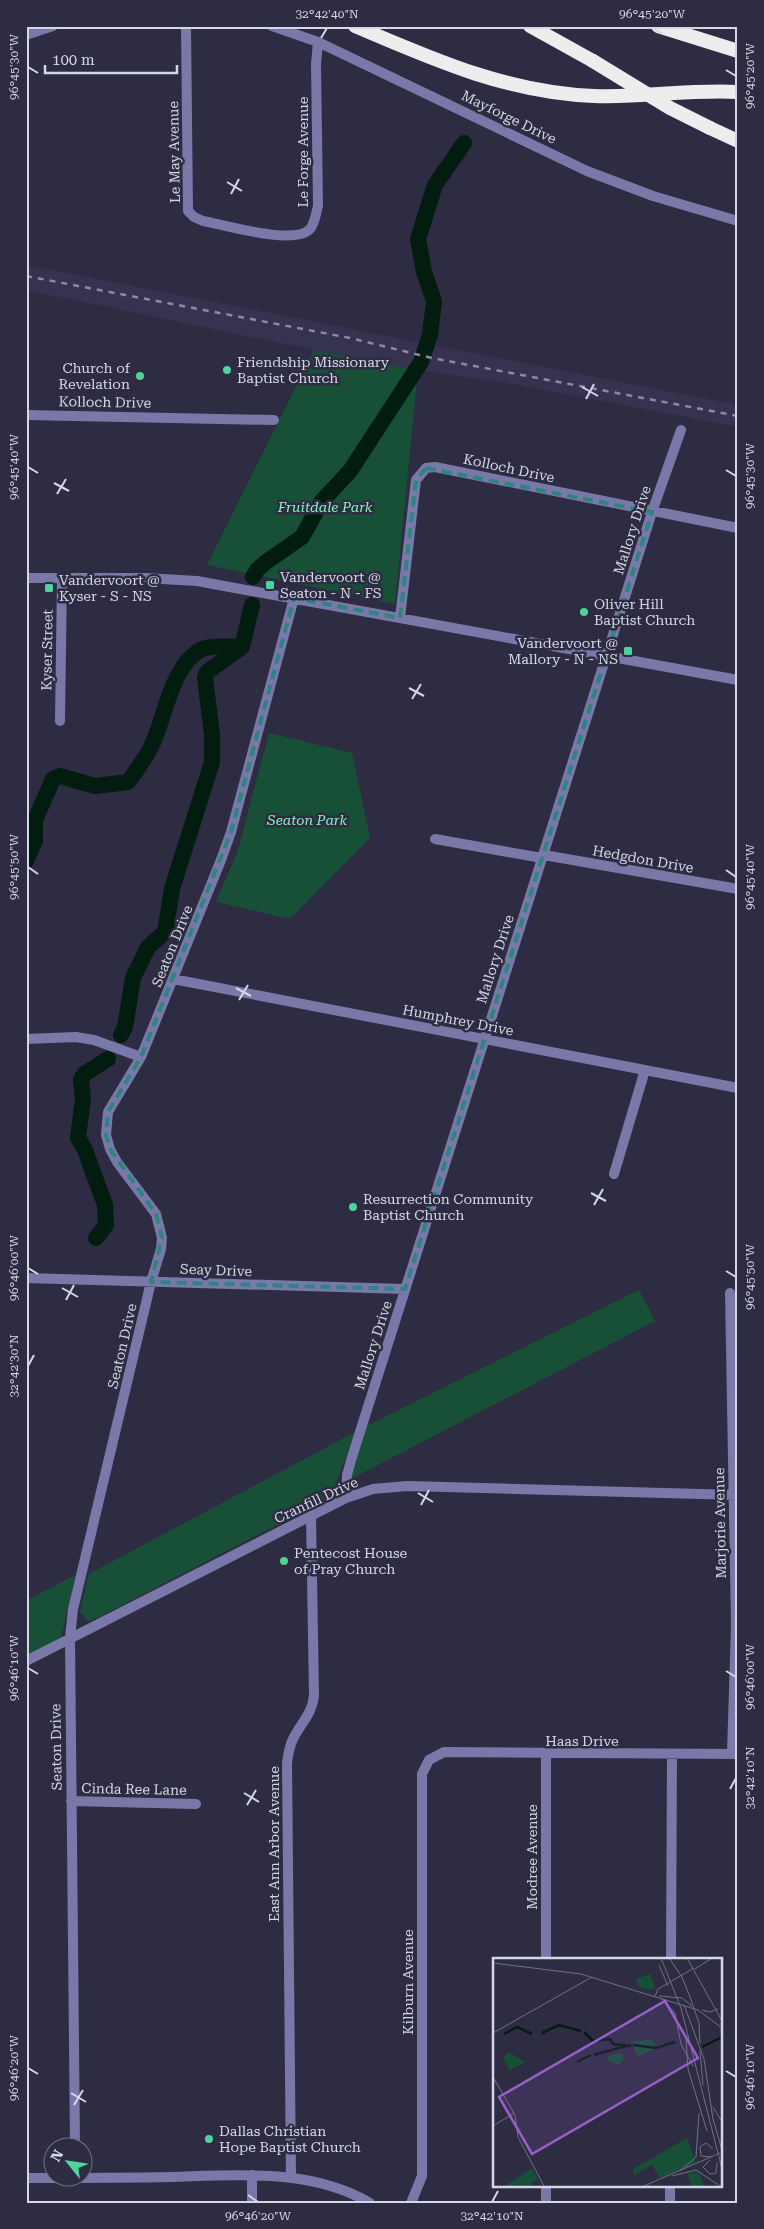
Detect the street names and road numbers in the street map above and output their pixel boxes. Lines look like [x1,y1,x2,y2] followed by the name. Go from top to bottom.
[459,87,559,147] street label: Mayforge Drive
[295,96,311,207] street label: Le Forge Avenue
[165,100,183,203] street label: Le May Avenue
[59,393,152,411] street label: Kolloch Drive
[462,451,556,486] street label: Kolloch Drive
[610,483,654,576] street label: Mallory Drive
[38,609,56,691] street label: Kyser Street
[591,842,695,876] street label: Hedgdon Drive
[148,902,196,989] street label: Seaton Drive
[473,912,517,1005] street label: Mallory Drive
[401,1001,515,1039] street label: Humphrey Drive
[180,1261,253,1279] street label: Seay Drive
[351,1298,395,1391] street label: Mallory Drive
[104,1302,140,1390] street label: Seaton Drive
[711,1467,729,1579] street label: Marjorie Avenue
[272,1473,361,1526] street label: Cranfill Drive
[47,1703,65,1791] street label: Seaton Drive
[545,1733,619,1749] street label: Haas Drive
[266,1766,282,1922] street label: East Ann Arbor Avenue
[81,1780,187,1798] street label: Cinda Ree Lane
[524,1804,540,1910] street label: Modree Avenue
[400,1929,416,2035] street label: Kilburn Avenue

